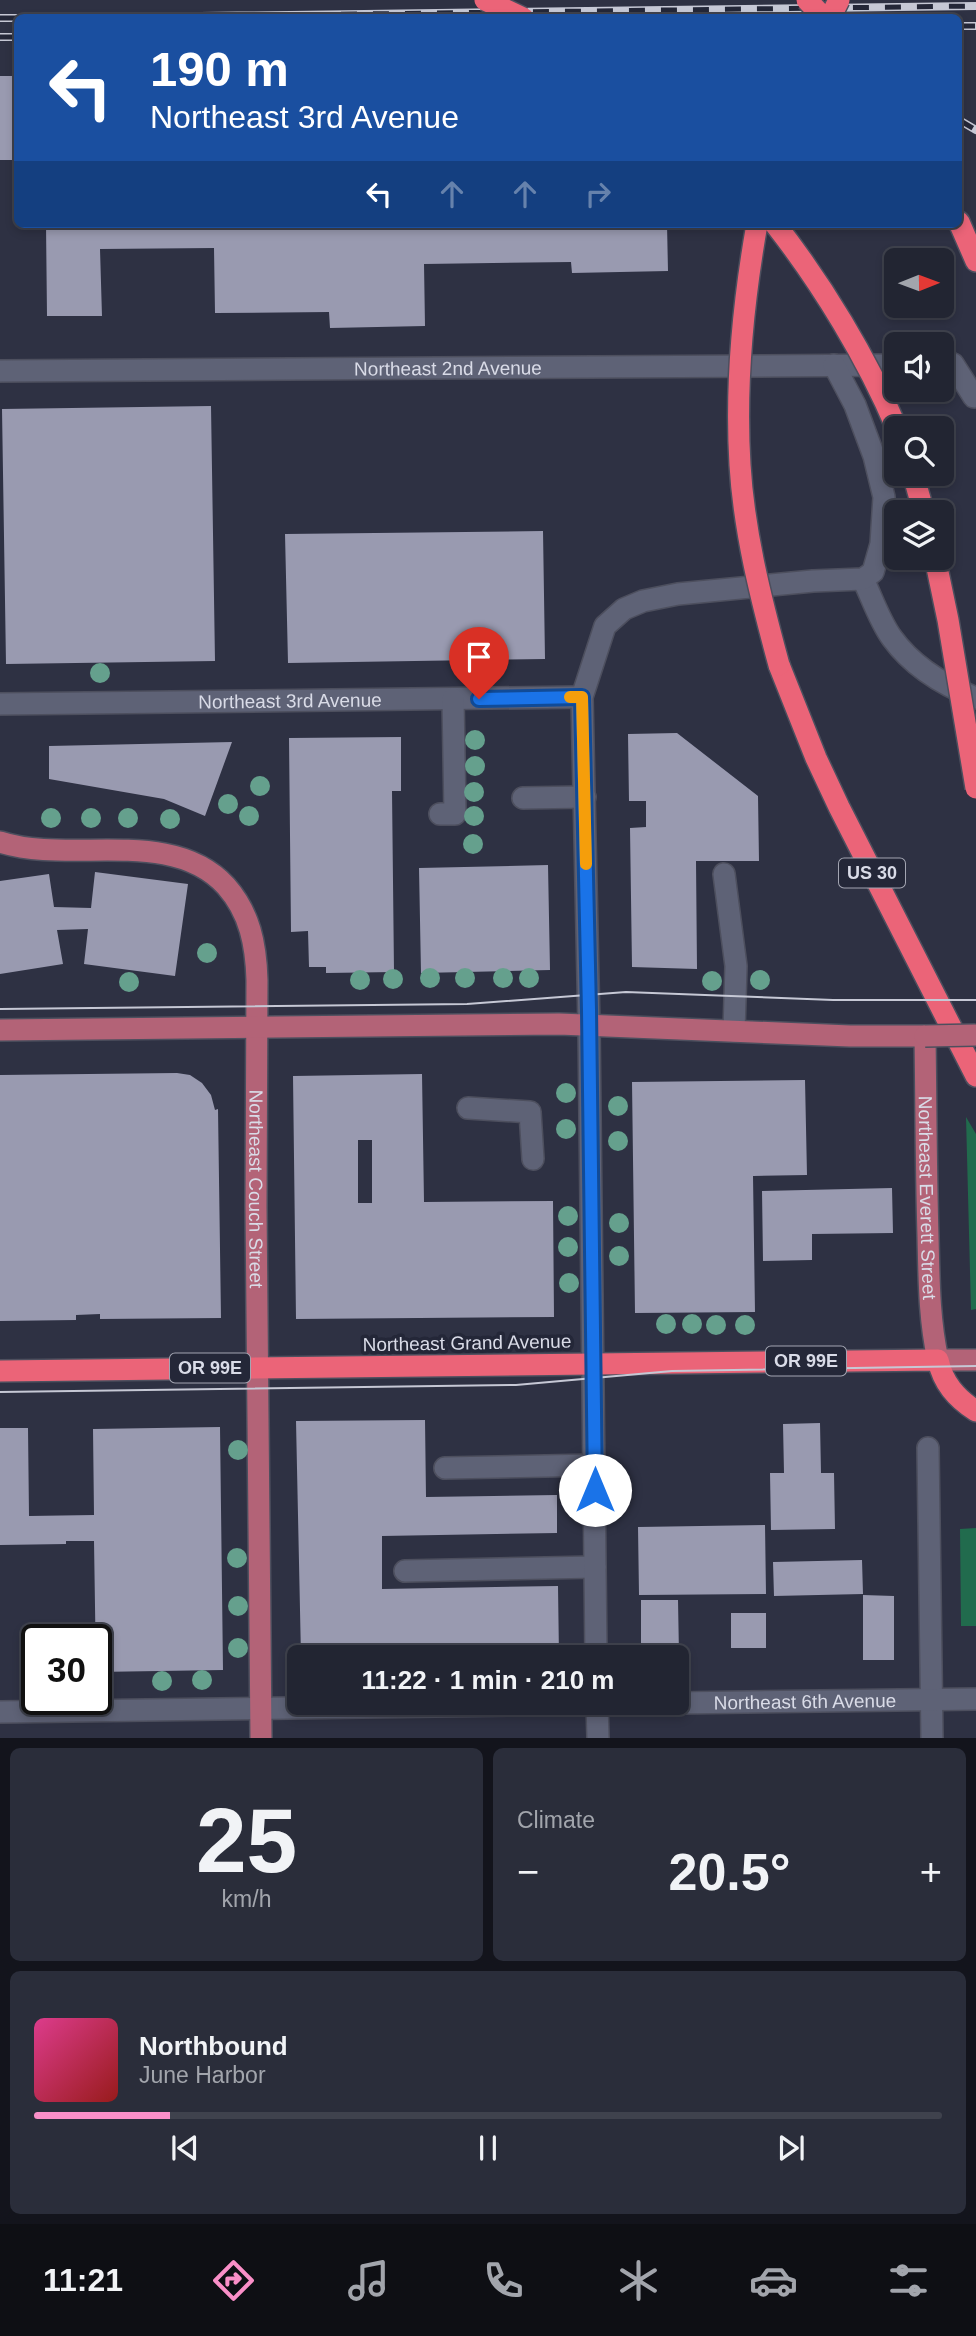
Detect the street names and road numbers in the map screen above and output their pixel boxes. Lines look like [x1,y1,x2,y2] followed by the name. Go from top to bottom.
[354,357,542,379] street label: Northeast 2nd Avenue
[198,689,382,712] street label: Northeast 3rd Avenue
[839,858,905,888] road number: US 30
[245,1089,267,1289] street label: Northeast Couch Street
[915,1096,941,1301] street label: Northeast Everett Street
[362,1331,572,1355] street label: Northeast Grand Avenue
[766,1346,846,1376] road number: OR 99E
[170,1353,250,1382] road number: OR 99E
[714,1690,896,1713] street label: Northeast 6th Avenue

